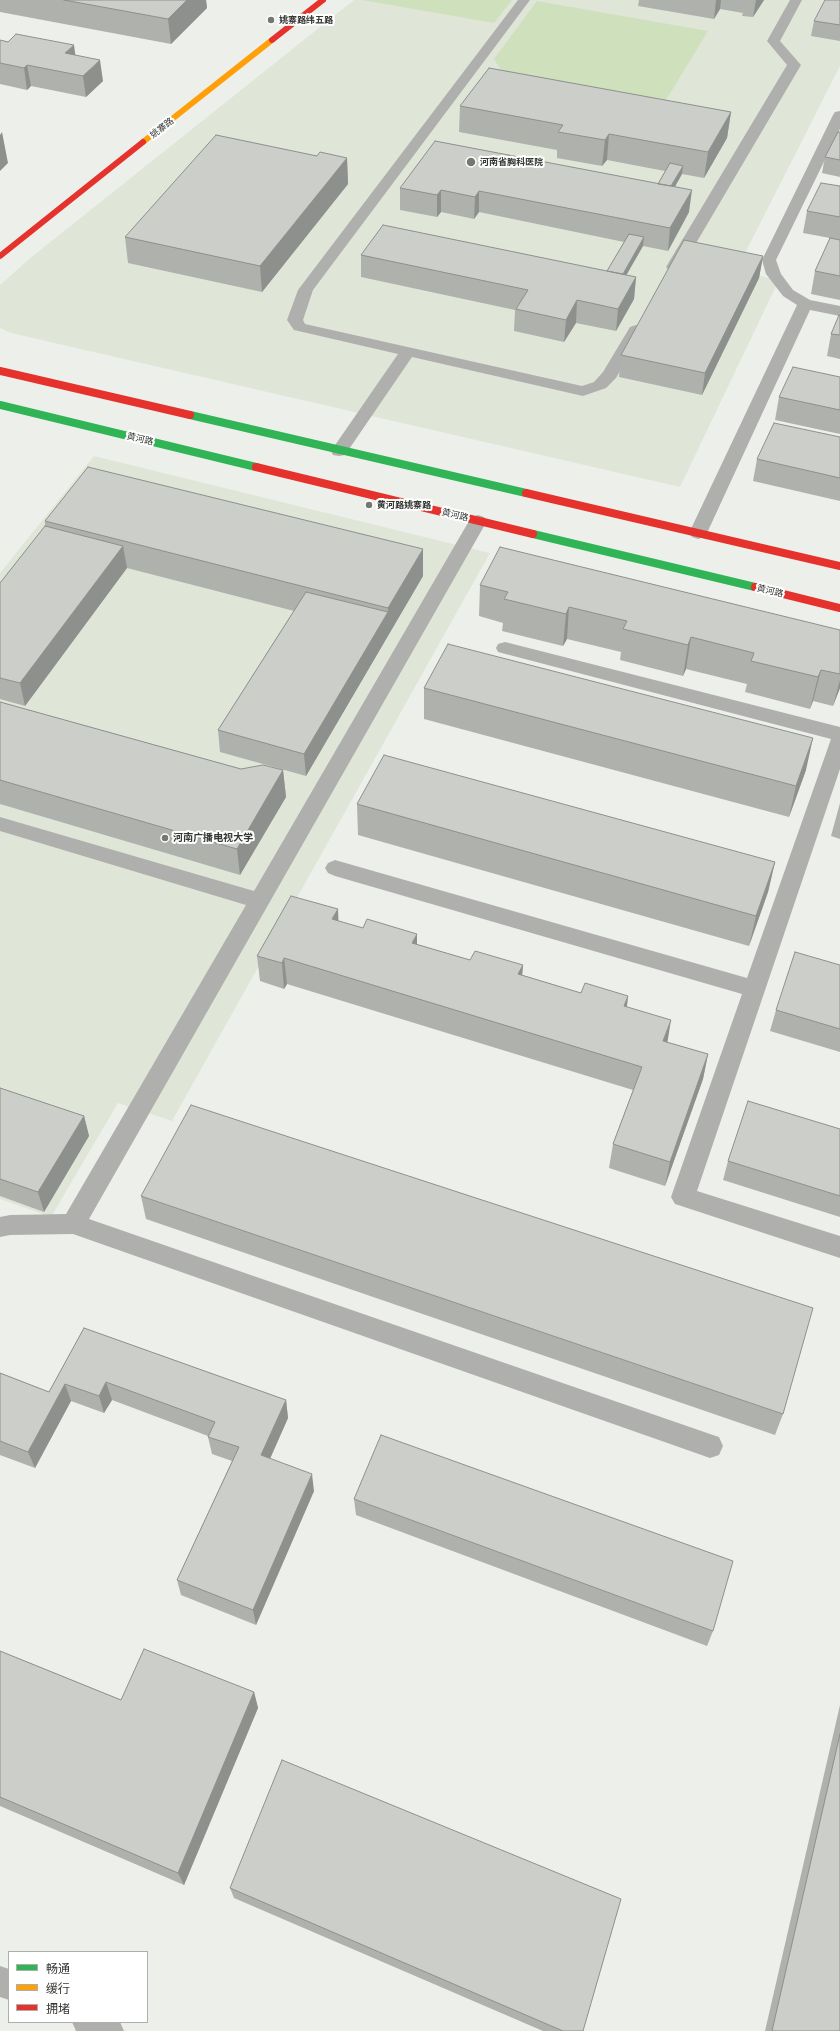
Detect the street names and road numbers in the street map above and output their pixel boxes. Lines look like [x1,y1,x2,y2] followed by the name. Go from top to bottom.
[148,115,176,141] street label: 姚寨路
[126,430,154,448] street label: 黄河路
[441,506,469,524] street label: 黄河路
[756,582,784,600] street label: 黄河路

